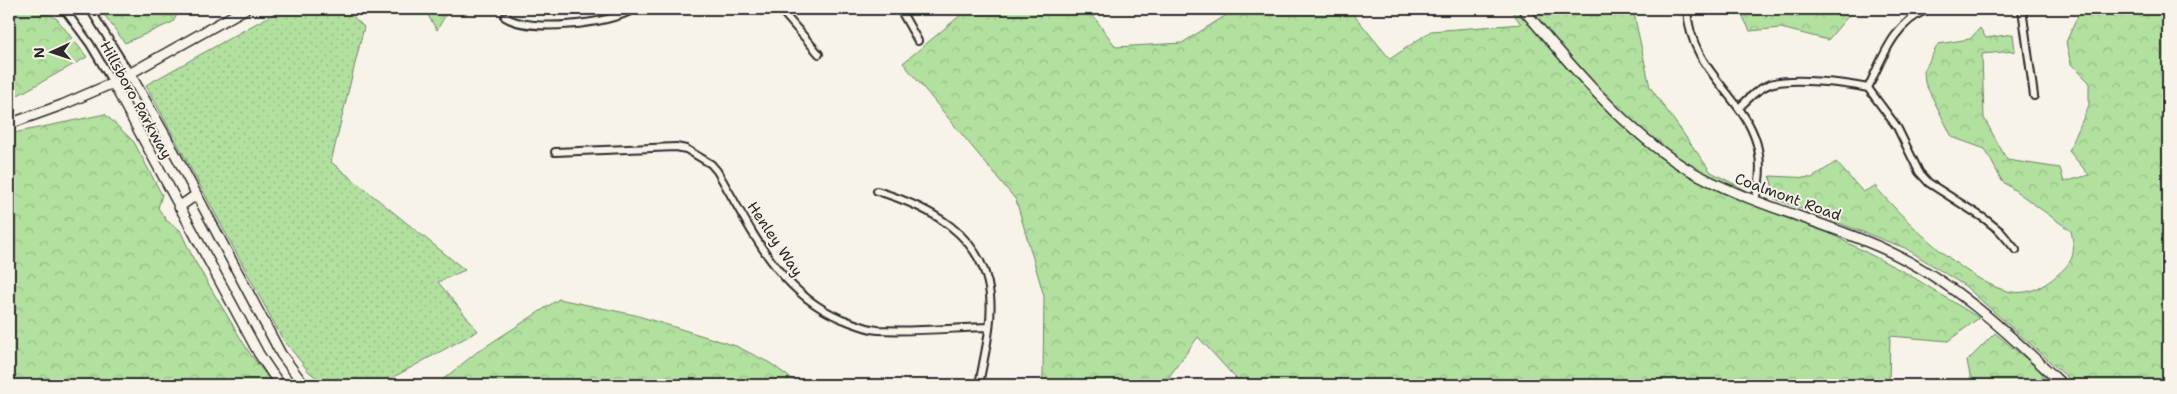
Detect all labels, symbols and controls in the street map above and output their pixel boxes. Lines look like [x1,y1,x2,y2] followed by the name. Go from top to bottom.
[28,28,78,78] north arrow
[95,37,177,163] street label: Hillsboro Parkway
[30,47,48,59] text: N
[1732,168,1844,226] street label: Coalmont Road
[743,198,807,280] street label: Henley Way

